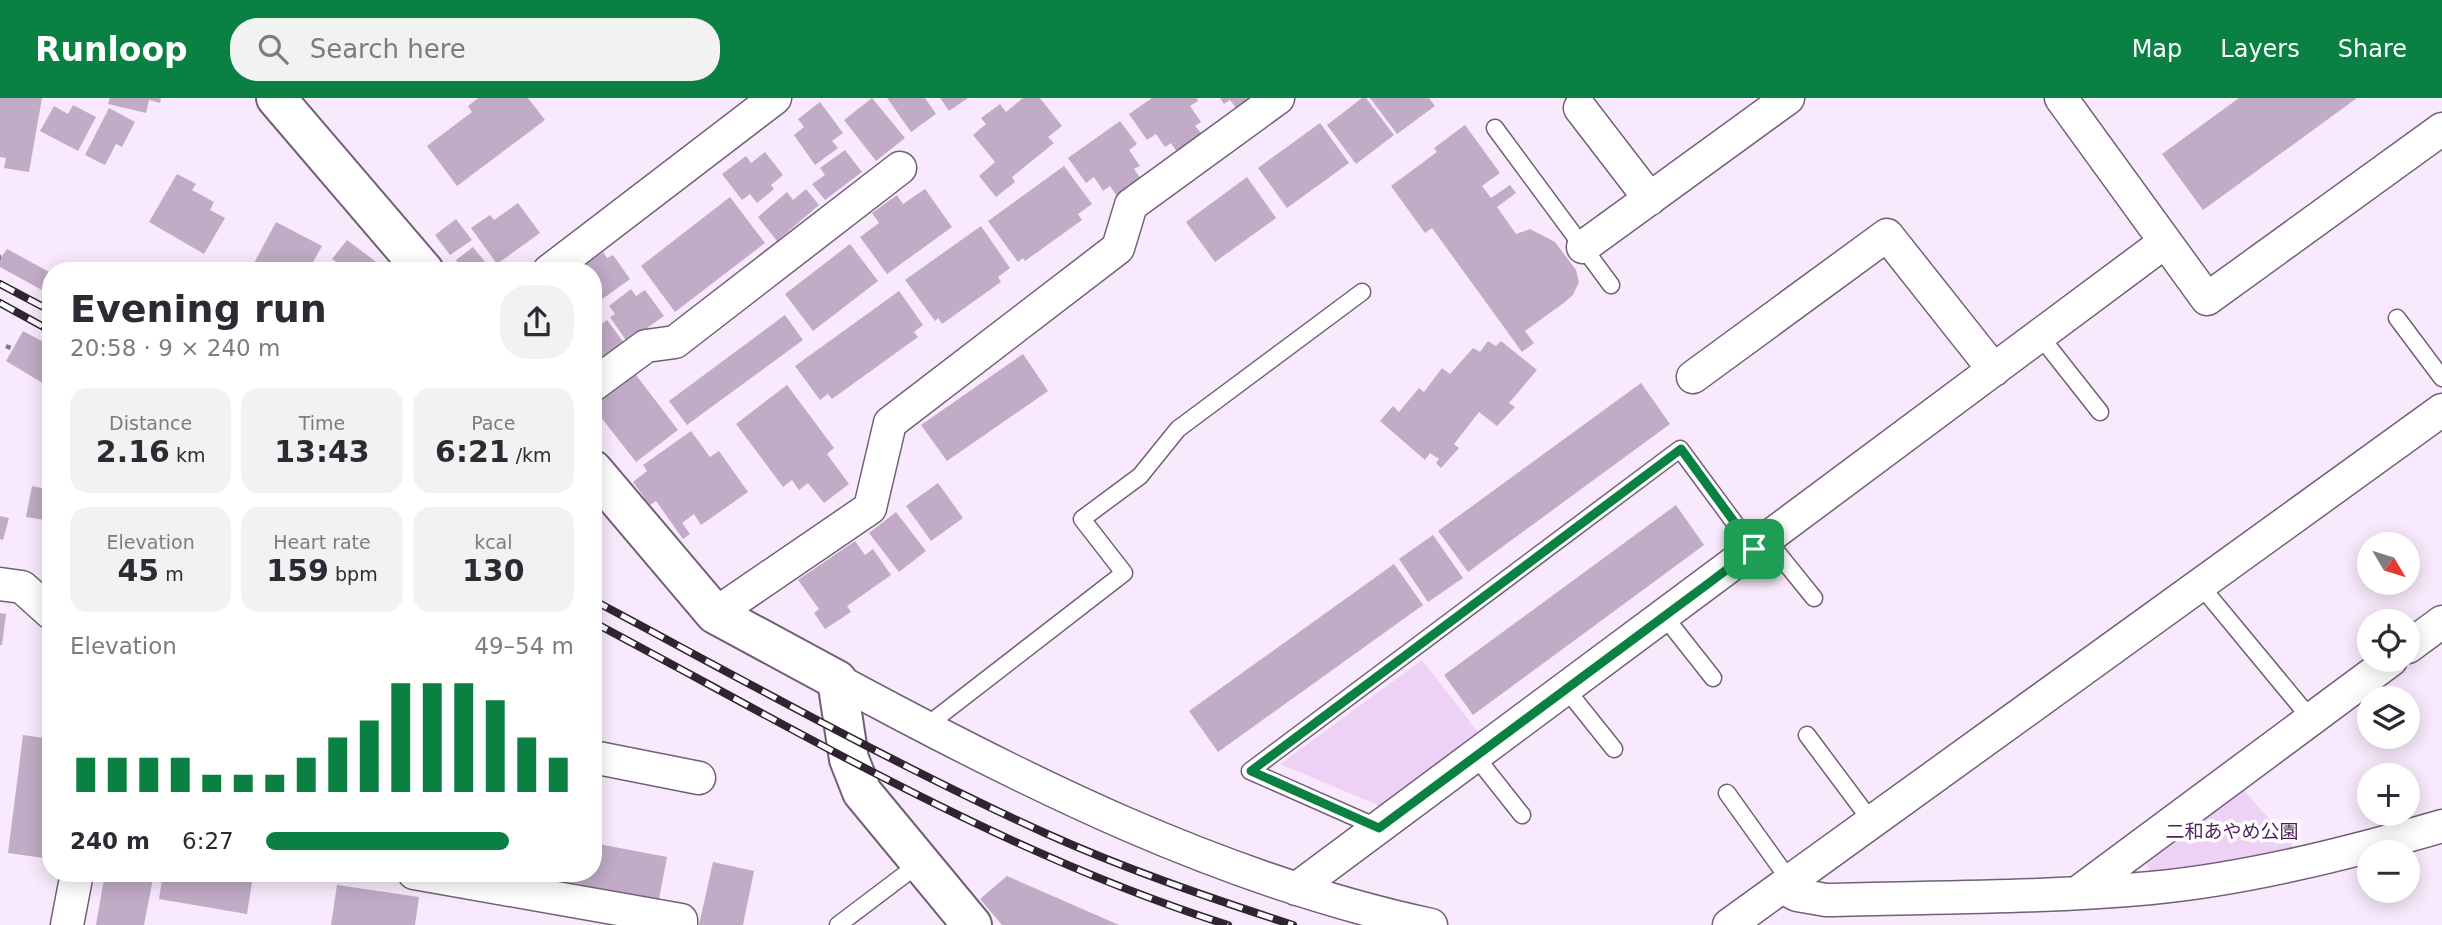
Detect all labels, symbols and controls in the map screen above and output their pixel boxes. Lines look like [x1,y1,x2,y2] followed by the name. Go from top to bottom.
[230,18,720,81] search box
[35,30,188,69] text: Runloop
[254,30,292,68] icon: search
[310,34,466,64] text: Search here
[2132,35,2182,63] text: Map
[2220,35,2300,63] text: Layers
[2338,35,2407,63] text: Share
[500,285,574,359] button: share
[70,287,327,331] text: Evening run
[70,335,280,361] text: 20:58 · 9 × 240 m
[109,412,192,434] text: Distance
[299,412,345,434] text: Time
[471,412,516,434] text: Pace
[96,434,170,469] text: 2.16
[274,434,370,469] text: 13:43
[435,434,510,469] text: 6:21
[170,444,205,466] text: km
[510,444,552,466] text: /km
[1724,519,1784,579] pin
[1735,530,1773,568] icon: arrive
[107,531,195,553] text: Elevation
[273,531,371,553] text: Heart rate
[474,531,513,553] text: kcal
[2357,532,2420,595] north arrow
[2357,532,2420,903] map controls
[118,553,159,588] text: 45
[266,553,329,588] text: 159
[462,553,525,588] text: 130
[159,563,184,585] text: m
[329,563,378,585] text: bpm
[2357,609,2420,672] button: locate
[70,633,177,659] text: Elevation
[474,633,574,659] text: 49–54 m
[2357,686,2420,749] button: layers
[2357,763,2420,826] button: +
[2165,820,2299,842] park label: 二和あやめ公園
[70,828,150,854] text: 240 m
[182,828,234,854] text: 6:27
[2357,840,2420,903] button: −

